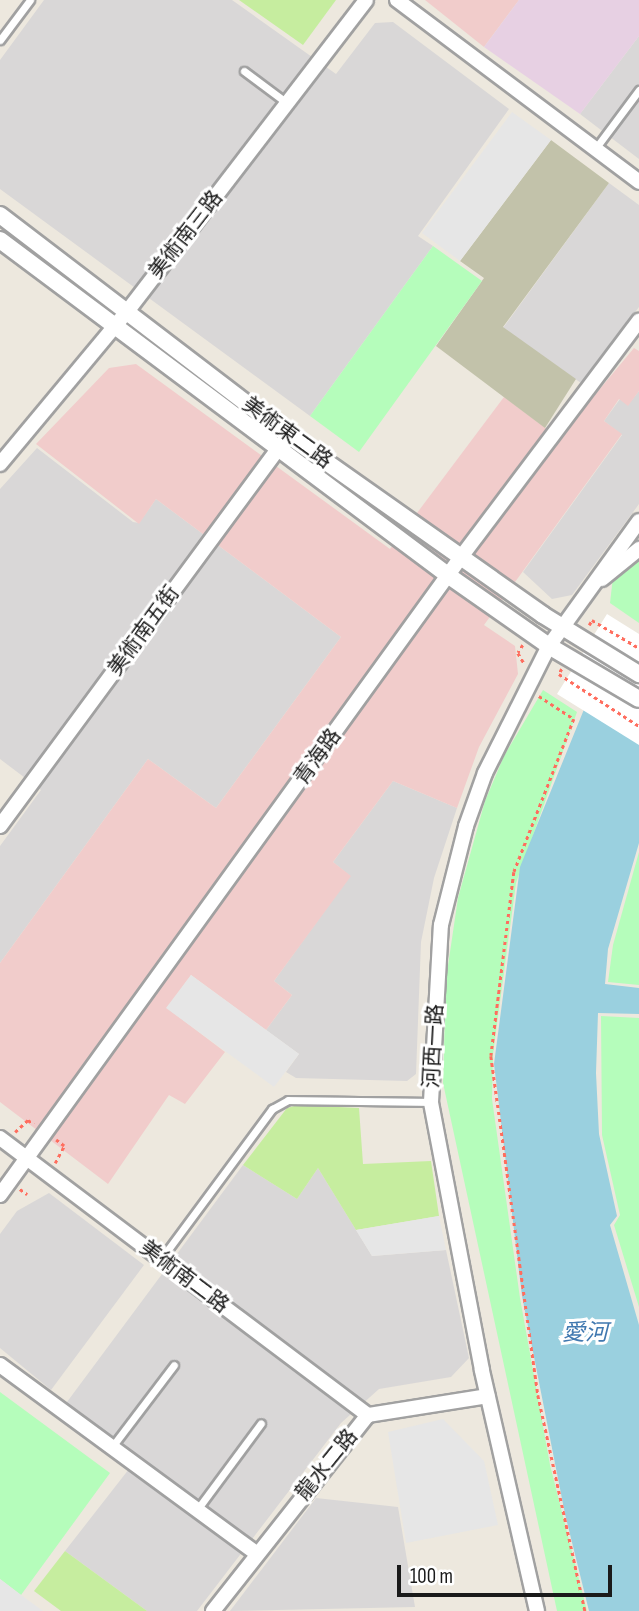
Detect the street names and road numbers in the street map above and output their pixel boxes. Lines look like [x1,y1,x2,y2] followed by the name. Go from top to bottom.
[144,186,228,284] street label: 美術南三路
[237,392,337,474] street label: 美術東二路
[103,581,185,681] street label: 美術南五街
[289,724,347,790] street label: 青海路
[419,1003,449,1089] street label: 河西一路
[134,1235,234,1319] street label: 美術南二路
[291,1424,363,1506] street label: 龍水二路

